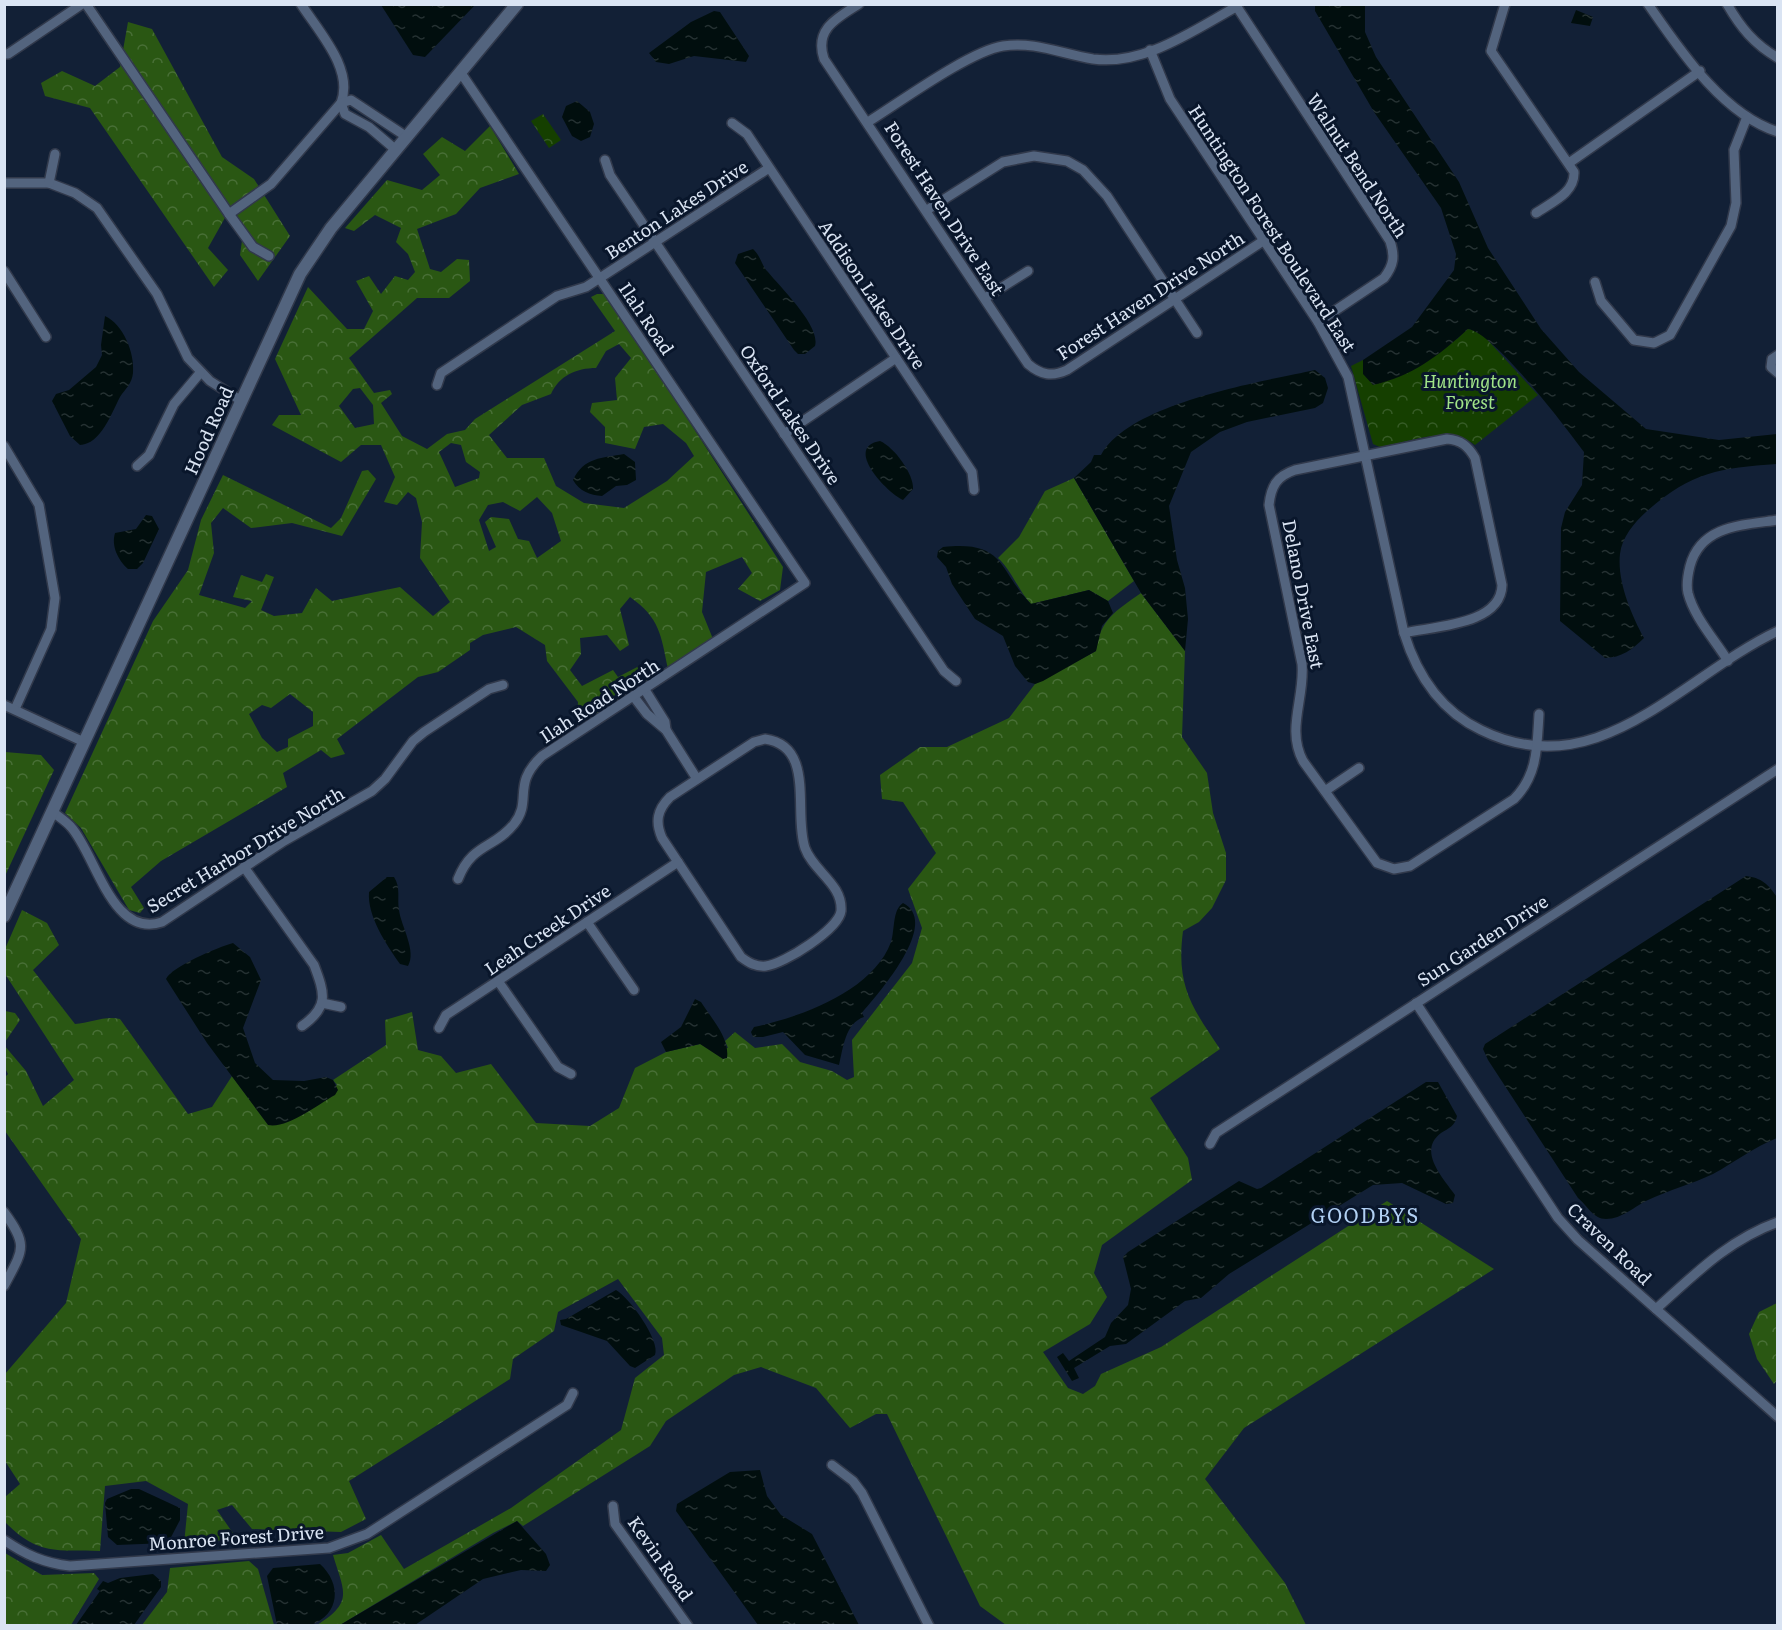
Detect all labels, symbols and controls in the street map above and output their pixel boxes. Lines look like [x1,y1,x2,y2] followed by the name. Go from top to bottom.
[1301,87,1415,243] street label: Walnut Bend North
[1183,99,1364,358] street label: Huntington Forest Boulevard East
[878,116,1012,301] street label: Forest Haven Drive East
[599,153,753,265] street label: Benton Lakes Drive
[813,214,933,374] street label: Addison Lakes Drive
[1051,224,1249,366] street label: Forest Haven Drive North
[613,276,681,360] street label: Ilah Road
[734,338,848,490] street label: Oxford Lakes Drive
[1423,367,1518,415] park label: Huntington Forest
[176,381,240,479] street label: Hood Road
[1276,517,1332,672] street label: Delano Drive East
[534,651,664,749] street label: Ilah Road North
[141,779,349,919] street label: Secret Harbor Drive North
[478,877,616,981] street label: Leah Creek Drive
[1411,887,1553,993] street label: Sun Garden Drive
[1562,1196,1658,1290] street label: Craven Road
[1310,1199,1420,1229] district label: GOODBYS
[622,1510,700,1606] street label: Kevin Road
[147,1517,325,1557] street label: Monroe Forest Drive

